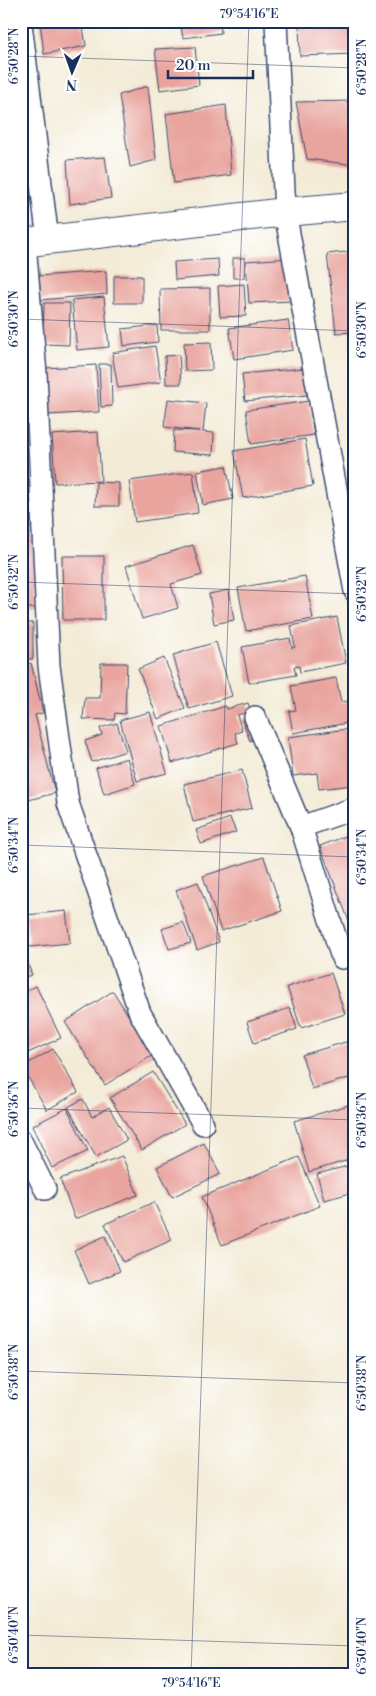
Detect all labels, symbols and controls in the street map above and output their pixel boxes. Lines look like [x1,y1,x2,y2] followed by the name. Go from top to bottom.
[219,7,279,22] text: 79°54'16"E
[7,28,22,84] text: 6°50'28"N
[355,39,370,95] text: 6°50'28"N
[48,48,98,98] north arrow
[168,48,254,80] scale bar
[176,56,211,75] text: 20 m
[66,75,77,93] text: N
[7,290,22,348] text: 6°50'30"N
[355,301,370,359] text: 6°50'30"N
[7,554,22,610] text: 6°50'32"N
[355,566,370,622] text: 6°50'32"N
[7,817,22,873] text: 6°50'34"N
[355,829,370,885] text: 6°50'34"N
[7,1081,22,1137] text: 6°50'36"N
[355,1092,370,1148] text: 6°50'36"N
[7,1344,22,1400] text: 6°50'38"N
[355,1355,370,1411] text: 6°50'38"N
[7,1606,22,1664] text: 6°50'40"N
[355,1617,370,1675] text: 6°50'40"N
[161,1676,221,1691] text: 79°54'16"E

